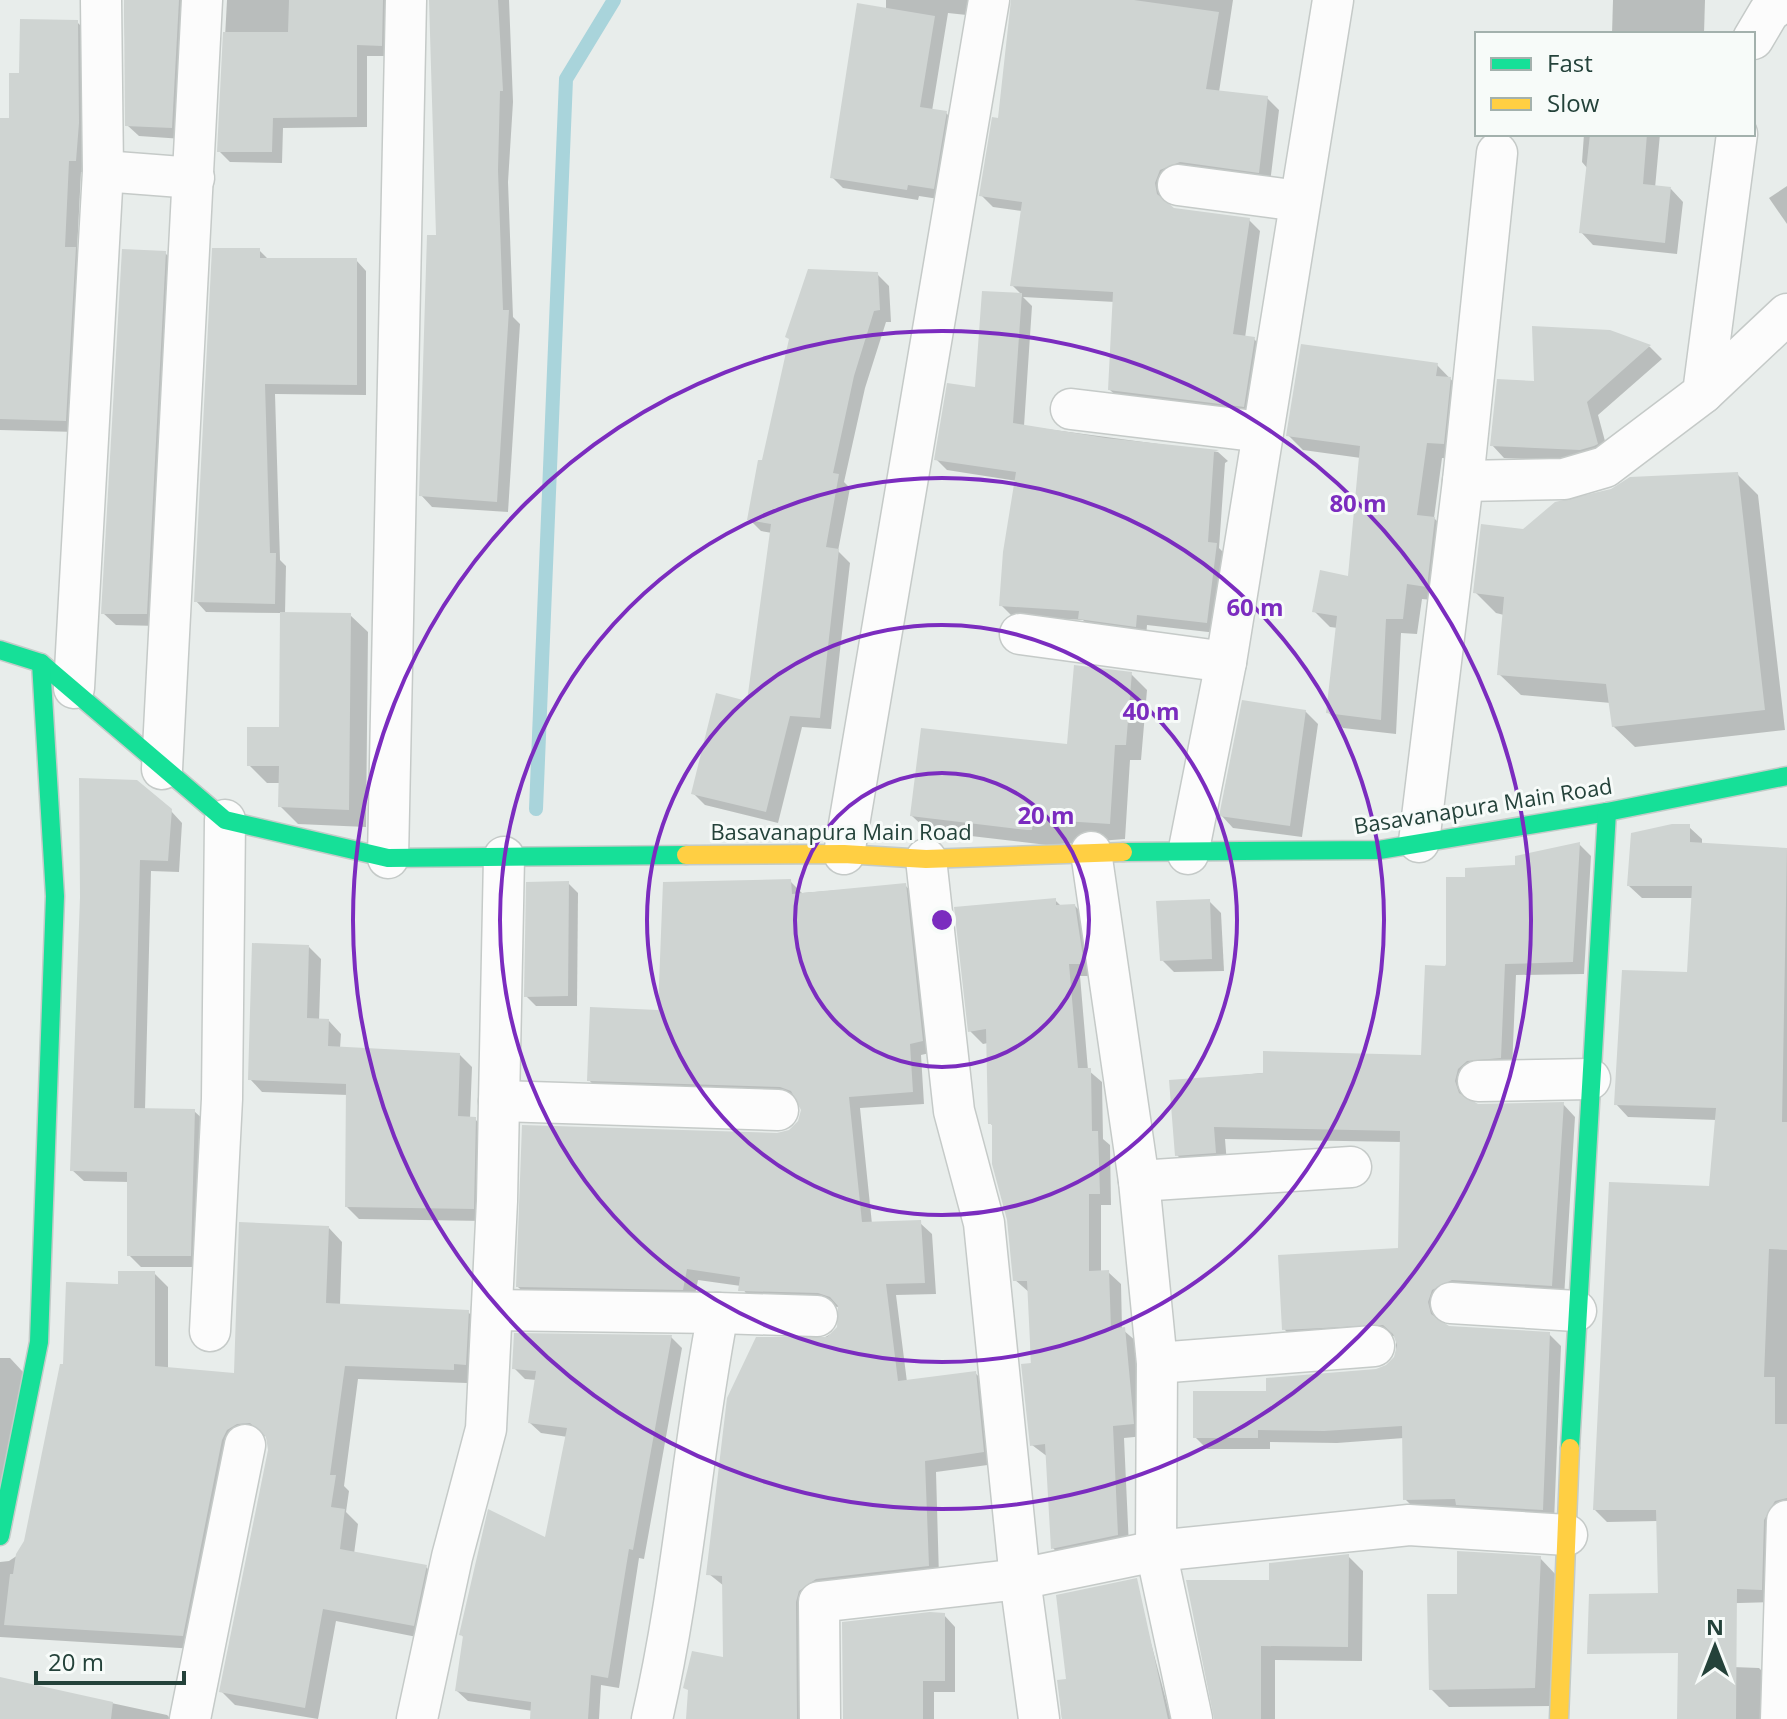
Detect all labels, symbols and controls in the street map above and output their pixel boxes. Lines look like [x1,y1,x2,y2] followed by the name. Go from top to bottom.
[1475,32,1755,136] legend
[1547,46,1593,79] text: Fast
[1547,86,1600,119] text: Slow
[1329,486,1387,519] text: 80 m
[1226,590,1284,623] text: 60 m
[1122,694,1180,727] text: 40 m
[1351,770,1614,840] street label: Basavanapura Main Road
[1017,798,1075,831] text: 20 m
[710,816,972,846] street label: Basavanapura Main Road
[928,906,956,934] centre of rings
[1675,1607,1755,1687] north arrow
[1706,1611,1724,1641] text: N
[36,1635,184,1685] scale bar
[48,1645,104,1678] text: 20 m

